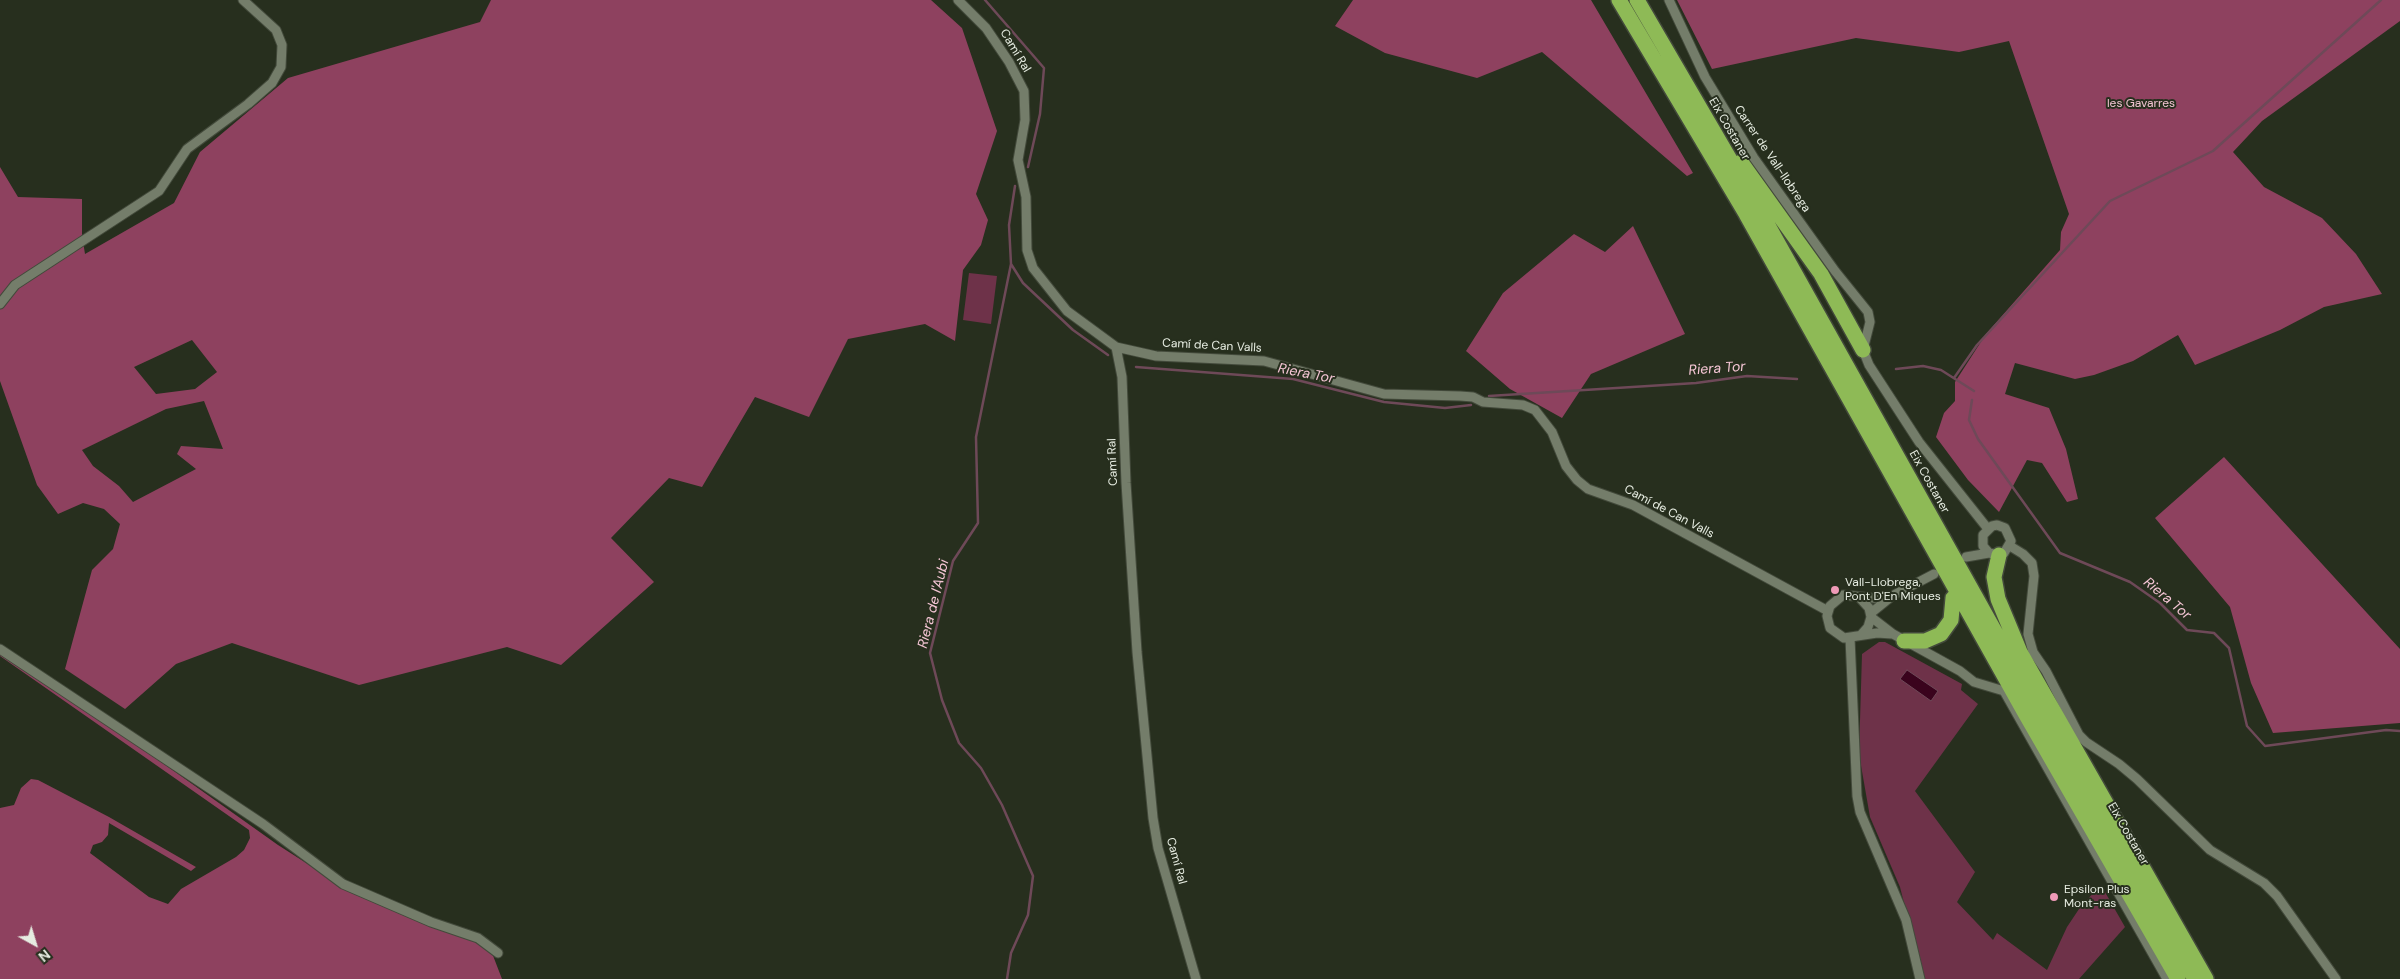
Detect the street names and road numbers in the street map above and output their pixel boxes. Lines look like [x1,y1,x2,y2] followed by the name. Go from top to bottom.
[997,27,1033,75] street label: Camí Ral
[1705,95,1753,163] street label: Eix Costaner
[1731,103,1813,215] street label: Carrer de Vall-llobrega
[1162,336,1262,356] street label: Camí de Can Valls
[1105,438,1121,486] street label: Camí Ral
[1906,448,1952,516] street label: Eix Costaner
[1622,482,1716,542] street label: Camí de Can Valls
[2104,800,2152,868] street label: Eix Costaner
[1163,836,1189,886] street label: Camí Ral

